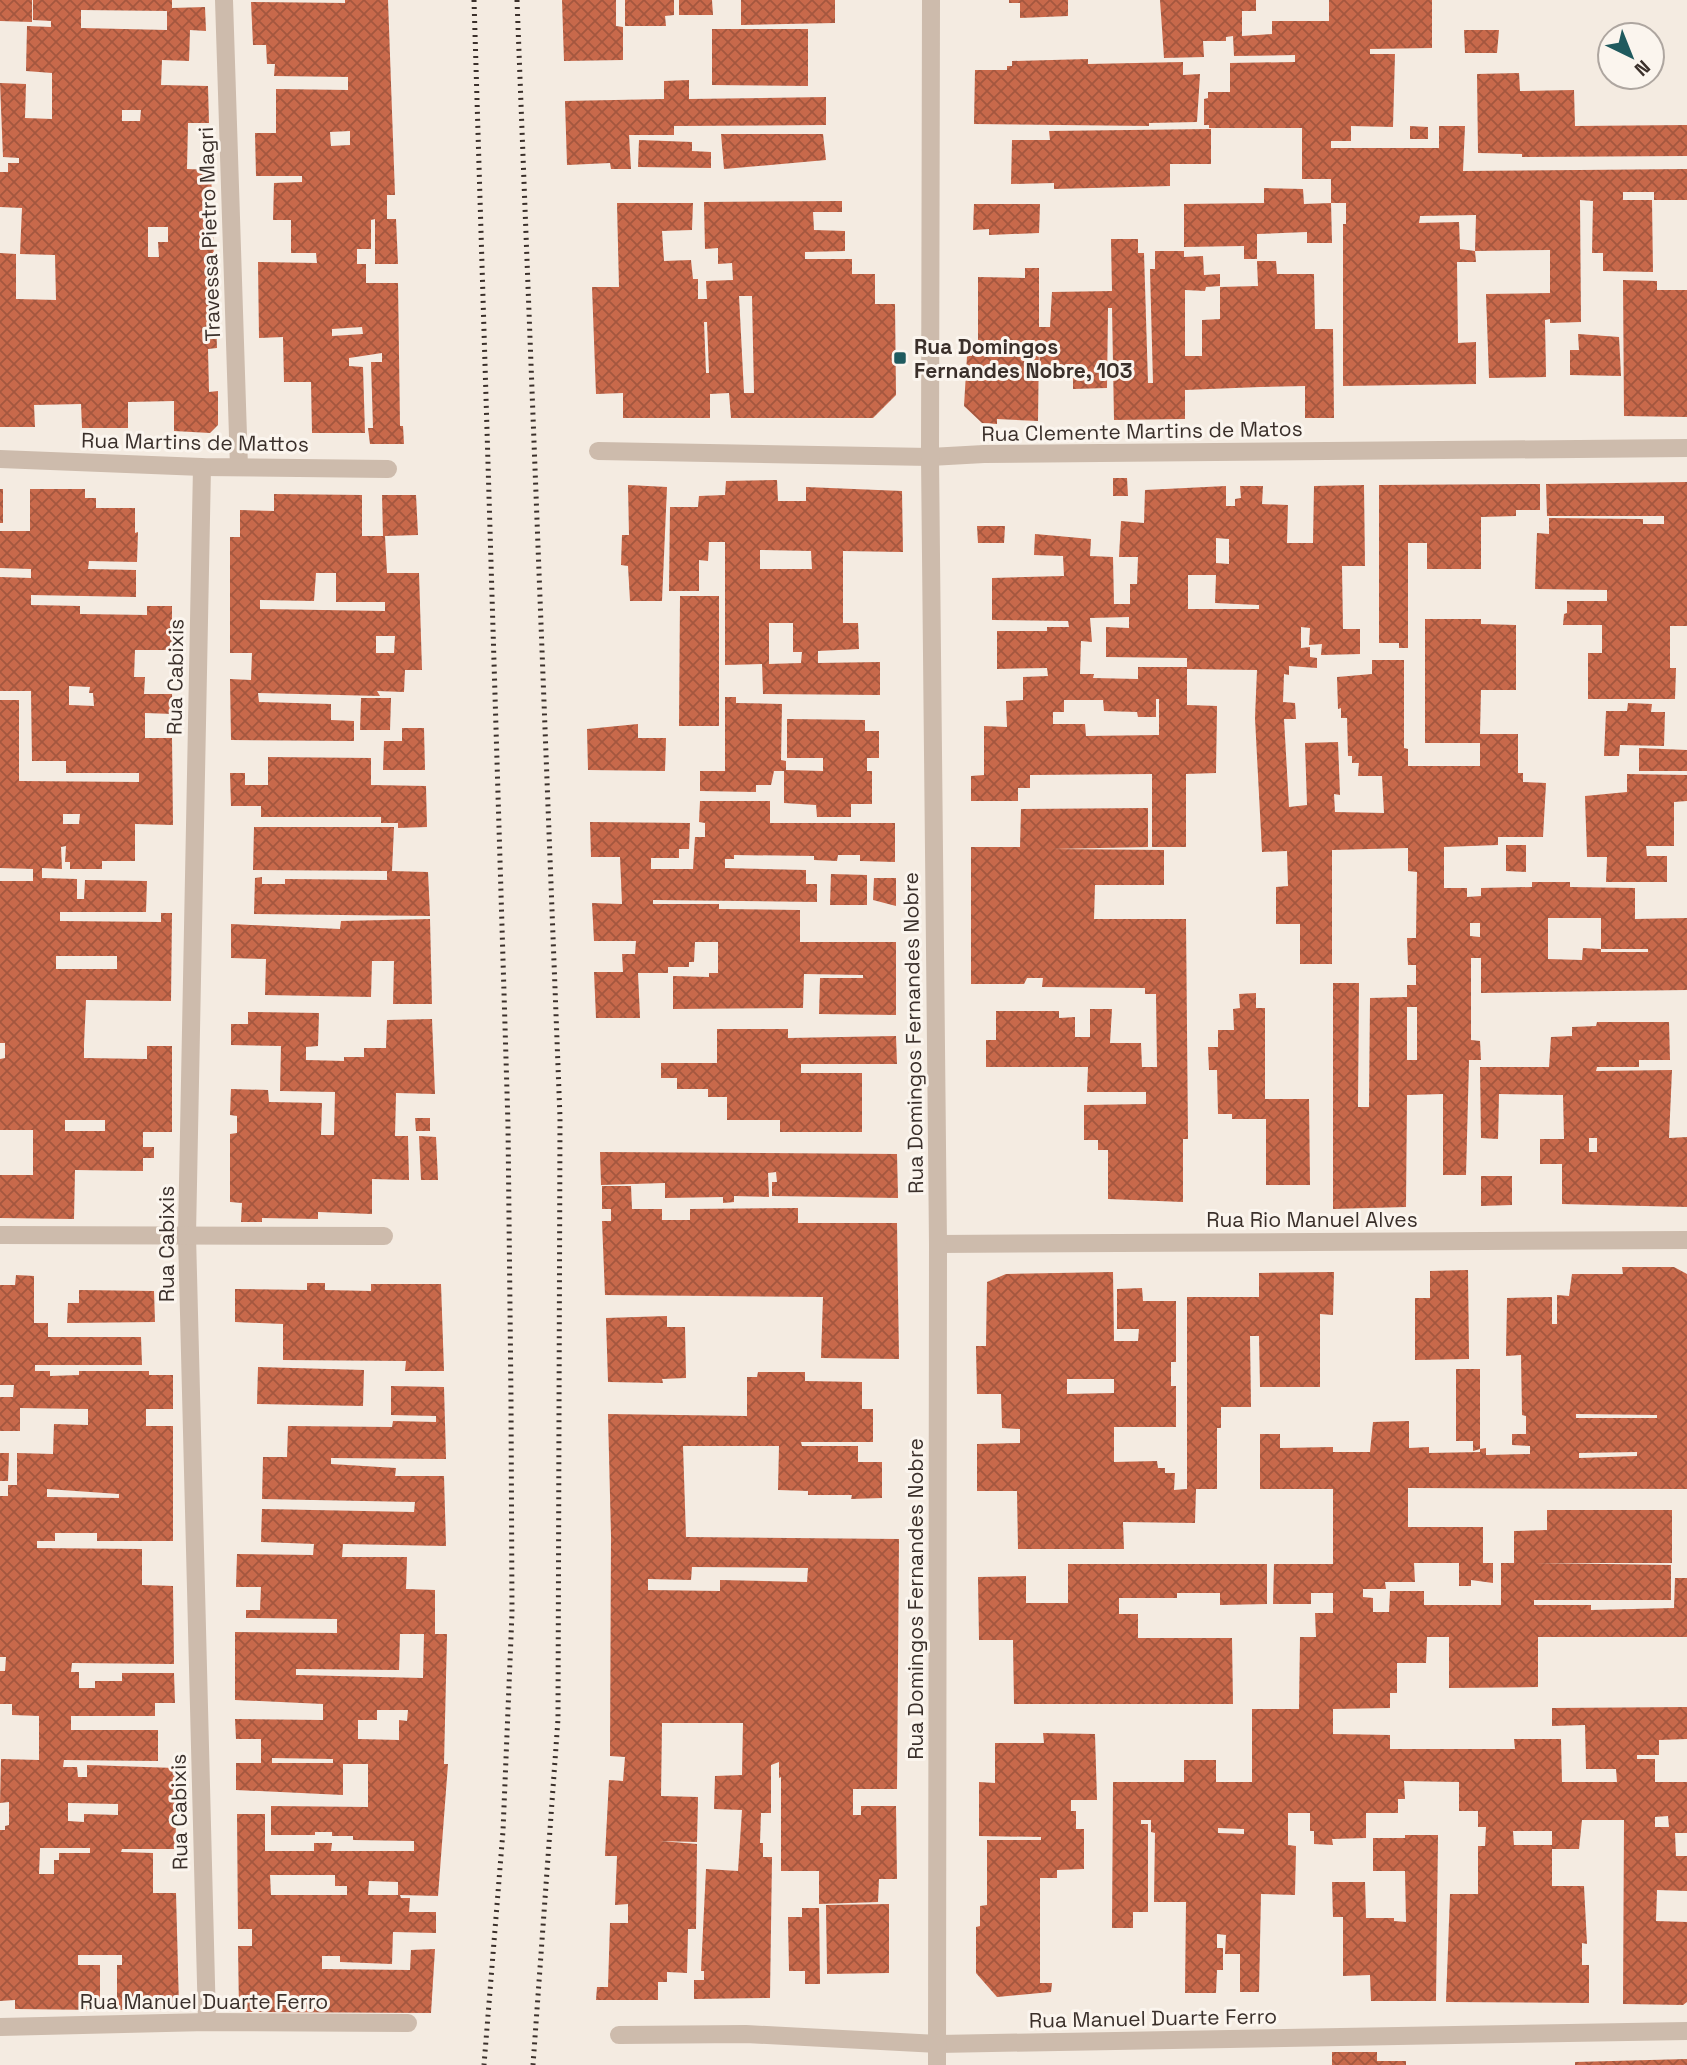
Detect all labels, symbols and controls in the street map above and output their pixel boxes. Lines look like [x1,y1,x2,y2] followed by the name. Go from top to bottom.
[1596,21,1666,91] north arrow
[1629,55,1655,82] text: N
[192,126,226,342] street label: Travessa Pietro Magri
[914,333,1132,384] place label: Rua Domingos Fernandes Nobre, 103
[892,350,908,366] marker: Rua Domingos Fernandes Nobre, 103
[981,415,1303,447] street label: Rua Clemente Martins de Matos
[81,427,309,457] street label: Rua Martins de Mattos
[160,619,190,735] street label: Rua Cabixis
[897,872,929,1194] street label: Rua Domingos Fernandes Nobre
[153,1186,180,1302] street label: Rua Cabixis
[1206,1206,1418,1233] street label: Rua Rio Manuel Alves
[902,1438,929,1760] street label: Rua Domingos Fernandes Nobre
[164,1754,194,1870] street label: Rua Cabixis
[80,1988,328,2015] street label: Rua Manuel Duarte Ferro
[1029,2002,1277,2034] street label: Rua Manuel Duarte Ferro

